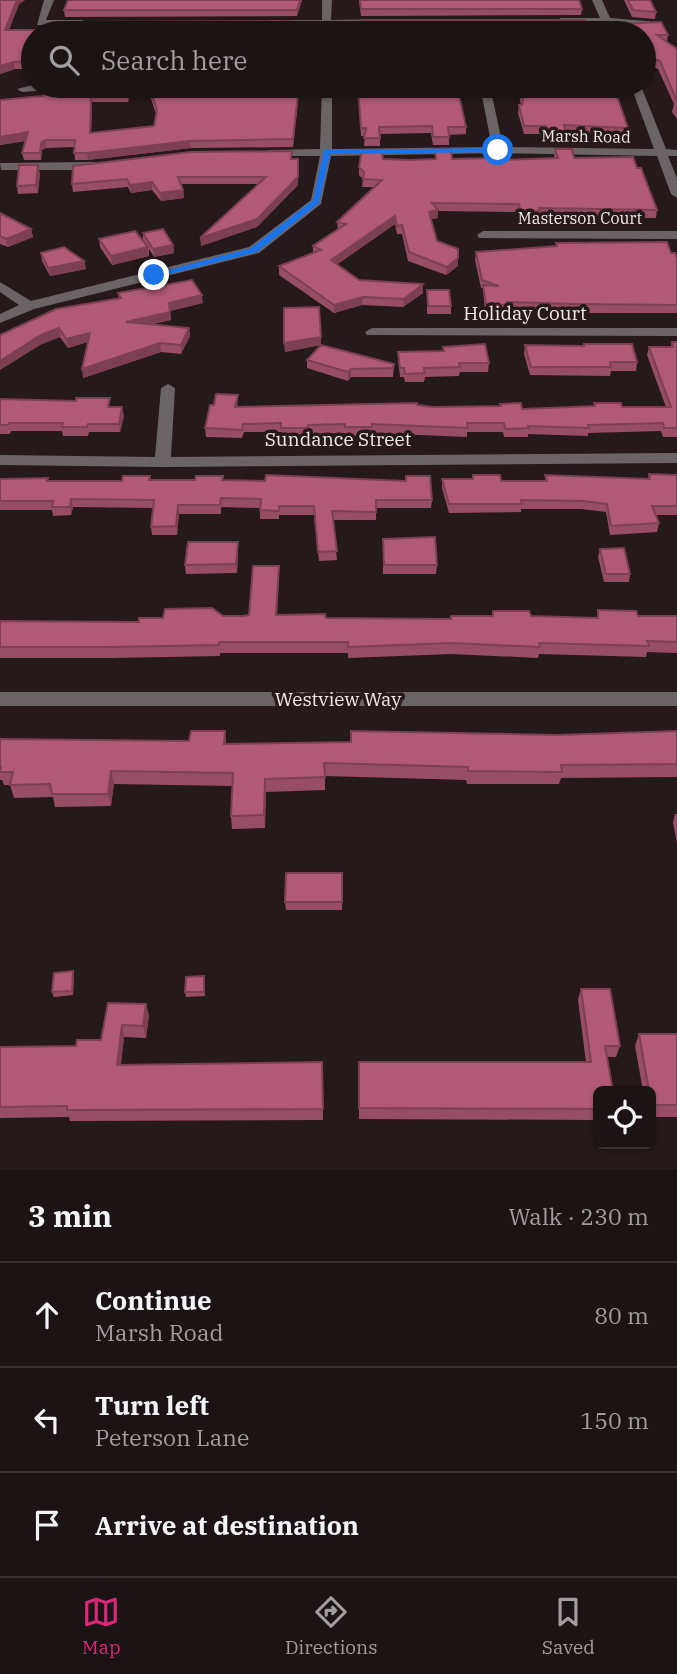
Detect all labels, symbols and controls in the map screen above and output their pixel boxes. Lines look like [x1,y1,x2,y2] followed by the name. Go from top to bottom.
[21,21,656,98] search box
[45,41,83,79] icon: search
[101,43,247,77] text: Search here
[541,125,631,147] street label: Marsh Road
[482,134,513,165] route start
[518,208,643,228] street label: Masterson Court
[138,259,169,290] route end
[463,301,587,325] street label: Holiday Court
[265,427,412,451] street label: Sundance Street
[275,687,402,711] street label: Westview Way
[593,1086,656,1149] map controls
[593,1086,656,1149] button: locate
[28,1196,112,1235] text: 3 min
[508,1201,649,1231] text: Walk · 230 m
[95,1283,212,1317] text: Continue
[28,1296,66,1334] icon: ahead
[594,1300,649,1330] text: 80 m
[95,1317,224,1347] text: Marsh Road
[95,1388,209,1422] text: Turn left
[28,1401,66,1439] icon: left
[580,1405,649,1435] text: 150 m
[95,1422,249,1452] text: Peterson Lane
[28,1506,66,1544] icon: arrive
[95,1508,359,1542] text: Arrive at destination
[82,1593,121,1659] tab: Map
[285,1593,378,1659] tab: Directions
[542,1593,595,1659] tab: Saved

